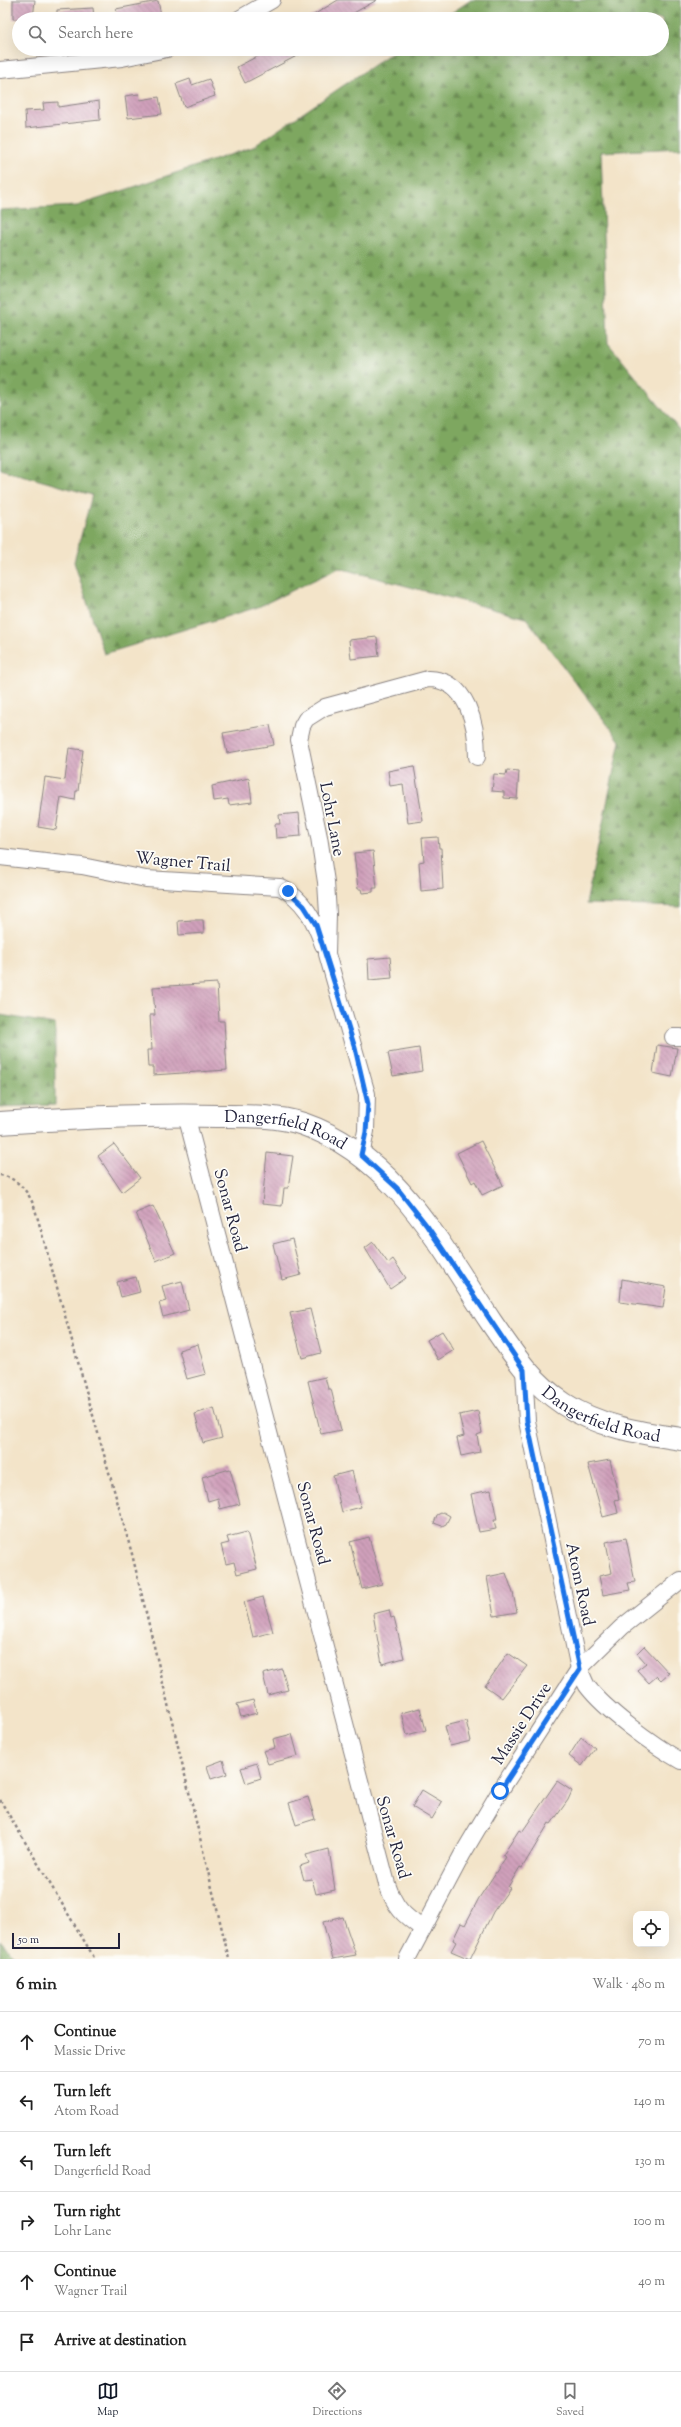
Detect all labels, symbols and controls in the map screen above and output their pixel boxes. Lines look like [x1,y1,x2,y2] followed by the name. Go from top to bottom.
[12,12,669,56] search box
[26,23,48,45] icon: search
[58,24,133,45] text: Search here
[312,780,350,859] street label: Lohr Lane
[134,847,232,879] street label: Wagner Trail
[279,882,297,900] route end
[224,1106,351,1157] street label: Dangerfield Road
[206,1166,252,1255] street label: Sonar Road
[536,1381,662,1450] street label: Dangerfield Road
[289,1479,335,1568] street label: Sonar Road
[559,1541,600,1629] street label: Atom Road
[487,1678,558,1770] street label: Massie Drive
[491,1782,509,1800] route start
[369,1793,415,1882] street label: Sonar Road
[633,1911,669,1947] map controls
[633,1911,669,1947] button: locate
[12,1931,120,1950] scale bar
[18,1932,39,1948] text: 50 m
[16,1973,57,1997] text: 6 min
[592,1976,665,1994] text: Walk · 480 m
[54,2022,116,2043] text: Continue
[16,2031,38,2053] icon: ahead
[638,2033,665,2051] text: 70 m
[54,2043,126,2061] text: Massie Drive
[54,2082,111,2103] text: Turn left
[16,2091,38,2113] icon: left
[634,2093,665,2111] text: 140 m
[54,2103,119,2121] text: Atom Road
[54,2142,111,2163] text: Turn left
[16,2151,38,2173] icon: left
[635,2153,665,2171] text: 130 m
[54,2163,151,2181] text: Dangerfield Road
[54,2202,120,2223] text: Turn right
[16,2211,38,2233] icon: right
[633,2213,665,2231] text: 100 m
[54,2223,111,2241] text: Lohr Lane
[54,2262,116,2283] text: Continue
[16,2271,38,2293] icon: ahead
[638,2273,665,2291] text: 40 m
[54,2283,127,2301] text: Wagner Trail
[16,2331,38,2353] icon: arrive
[54,2331,187,2352] text: Arrive at destination
[97,2380,119,2420] tab: Map
[313,2380,362,2420] tab: Directions
[556,2380,584,2420] tab: Saved

